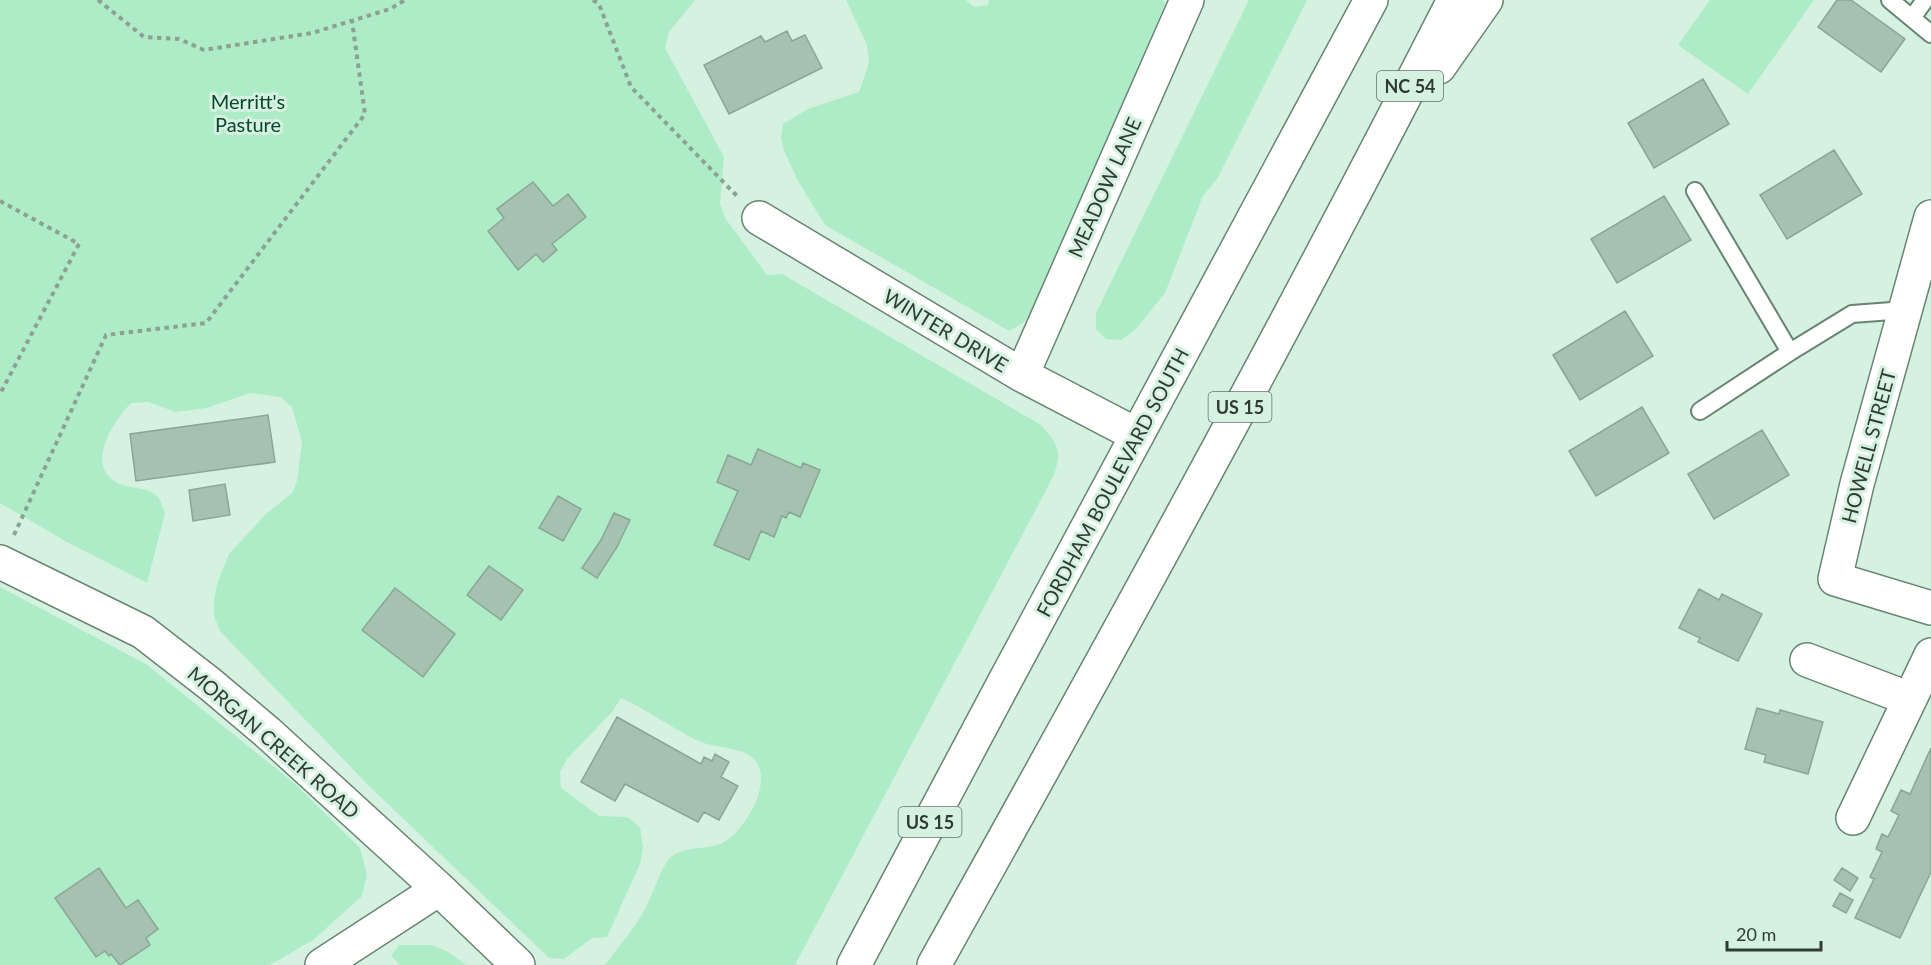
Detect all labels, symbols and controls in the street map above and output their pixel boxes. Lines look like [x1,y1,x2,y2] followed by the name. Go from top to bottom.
[1377,71,1443,101] road number: NC 54
[211,89,285,136] park label: Merritt's Pasture
[1062,113,1146,261] street label: MEADOW LANE
[879,283,1013,377] street label: WINTER DRIVE
[1031,344,1193,620] street label: FORDHAM BOULEVARD SOUTH
[1836,366,1900,526] street label: HOWELL STREET
[1208,392,1272,422] road number: US 15
[183,661,365,823] street label: MORGAN CREEK ROAD
[898,807,962,837] road number: US 15
[1727,914,1822,952] scale bar
[1736,923,1776,945] text: 20 m

